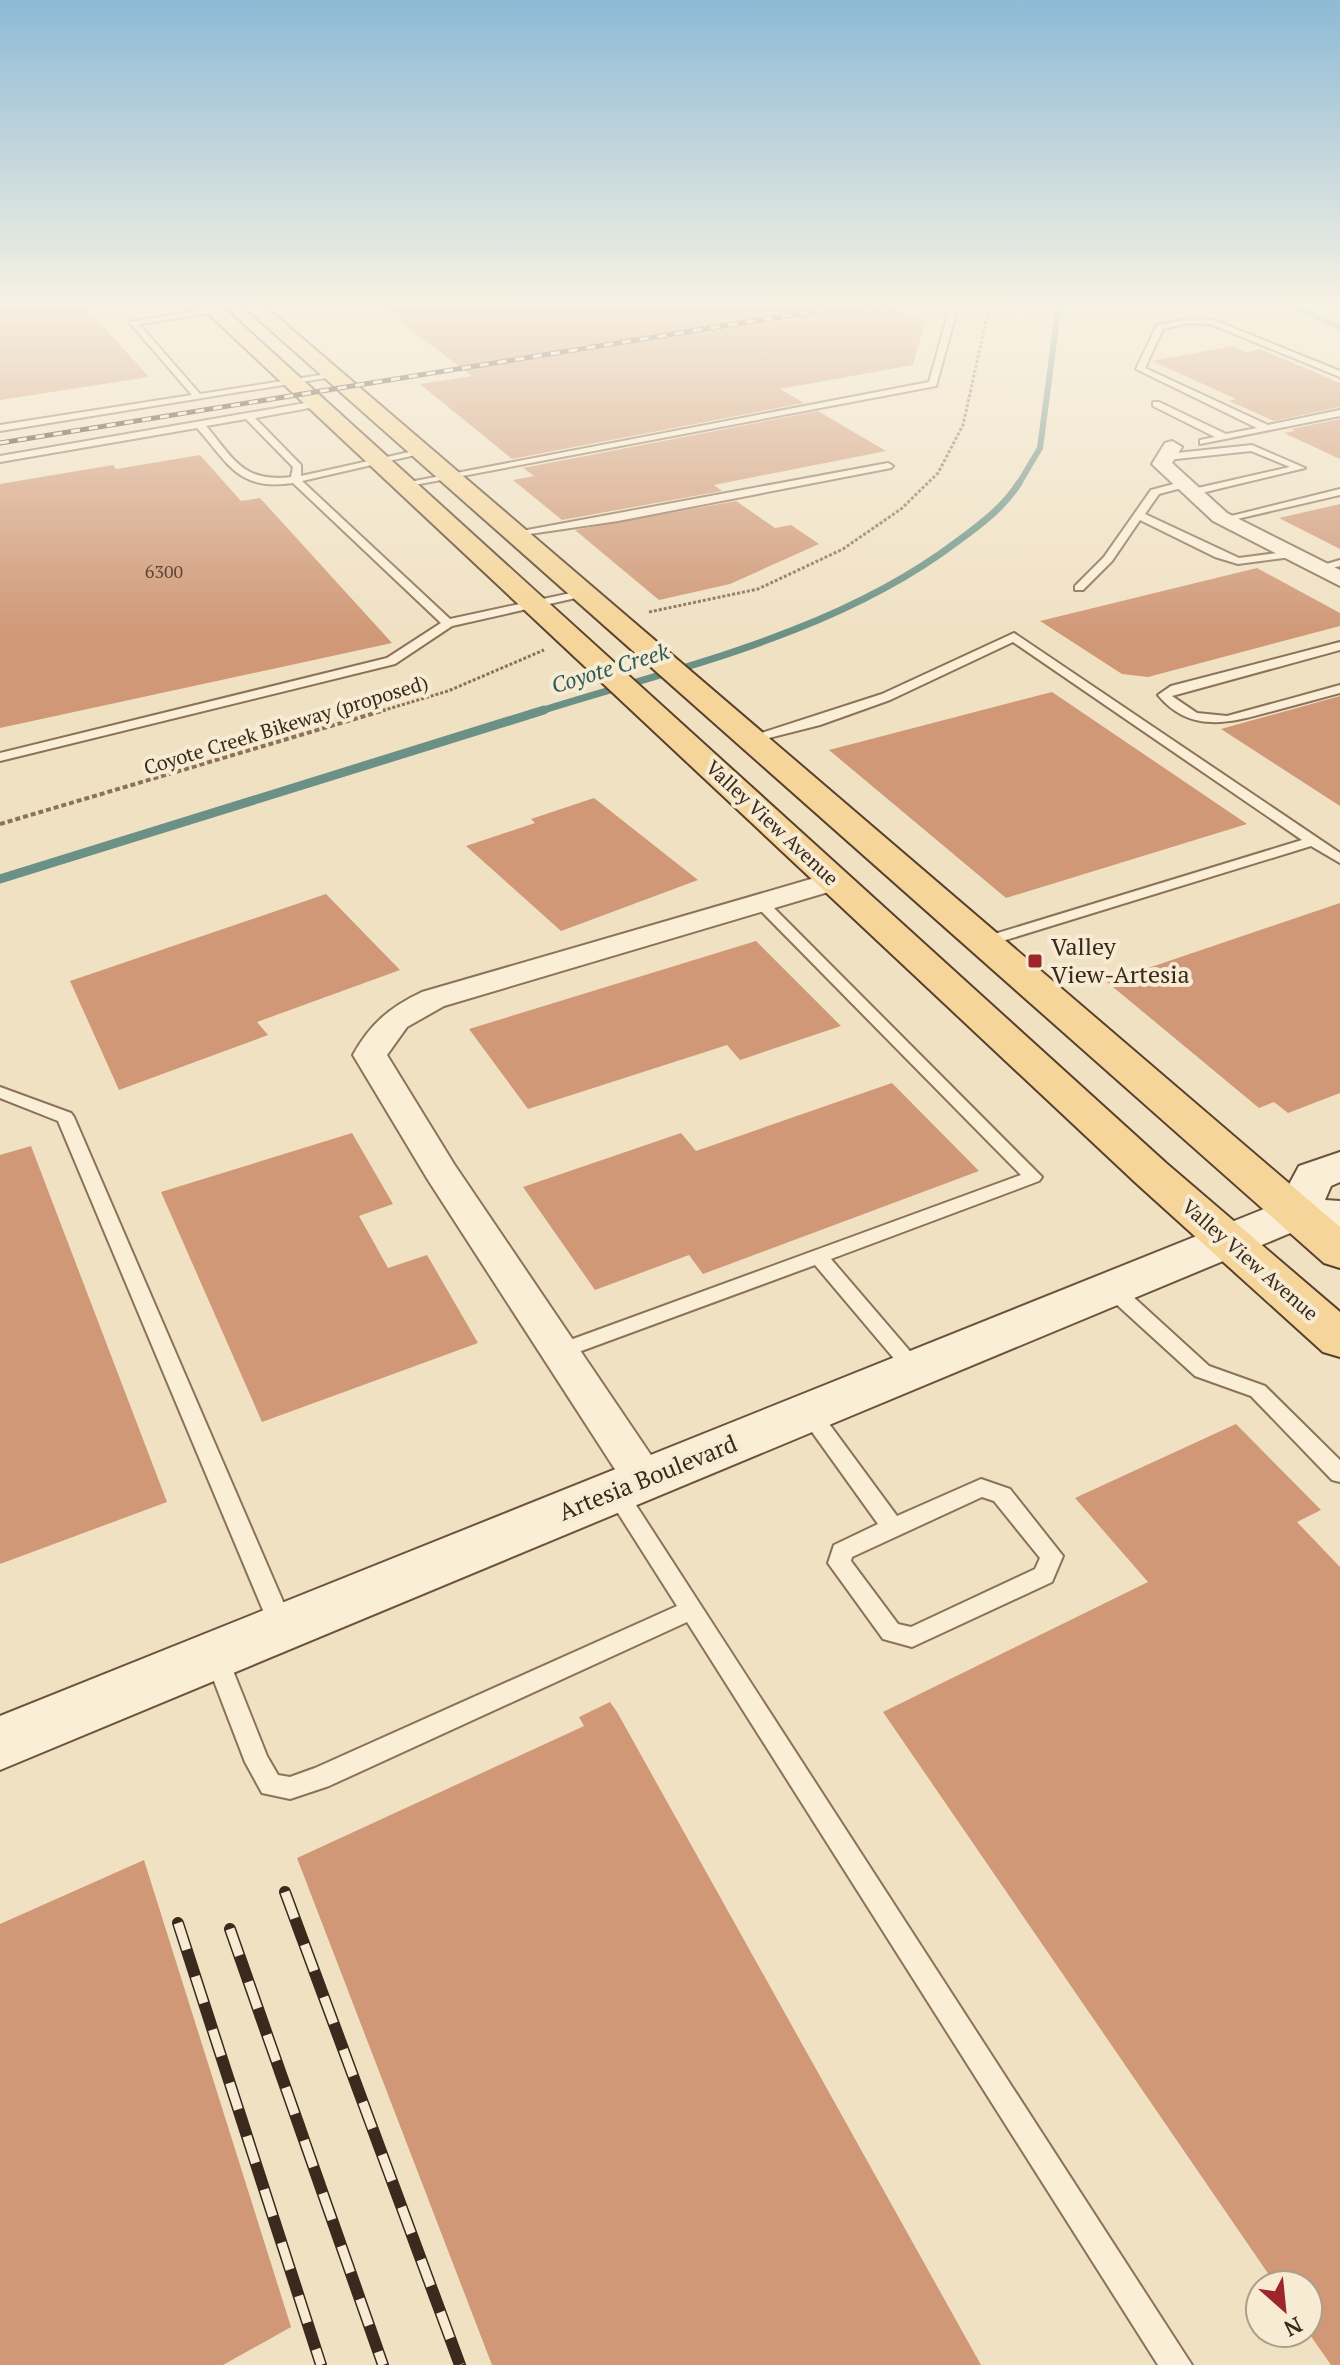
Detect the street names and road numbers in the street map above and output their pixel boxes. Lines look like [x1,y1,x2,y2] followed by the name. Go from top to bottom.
[140,668,431,781] street label: Coyote Creek Bikeway (proposed)
[700,754,845,891] street label: Valley View Avenue
[1176,1193,1324,1326] street label: Valley View Avenue
[554,1427,742,1527] street label: Artesia Boulevard

